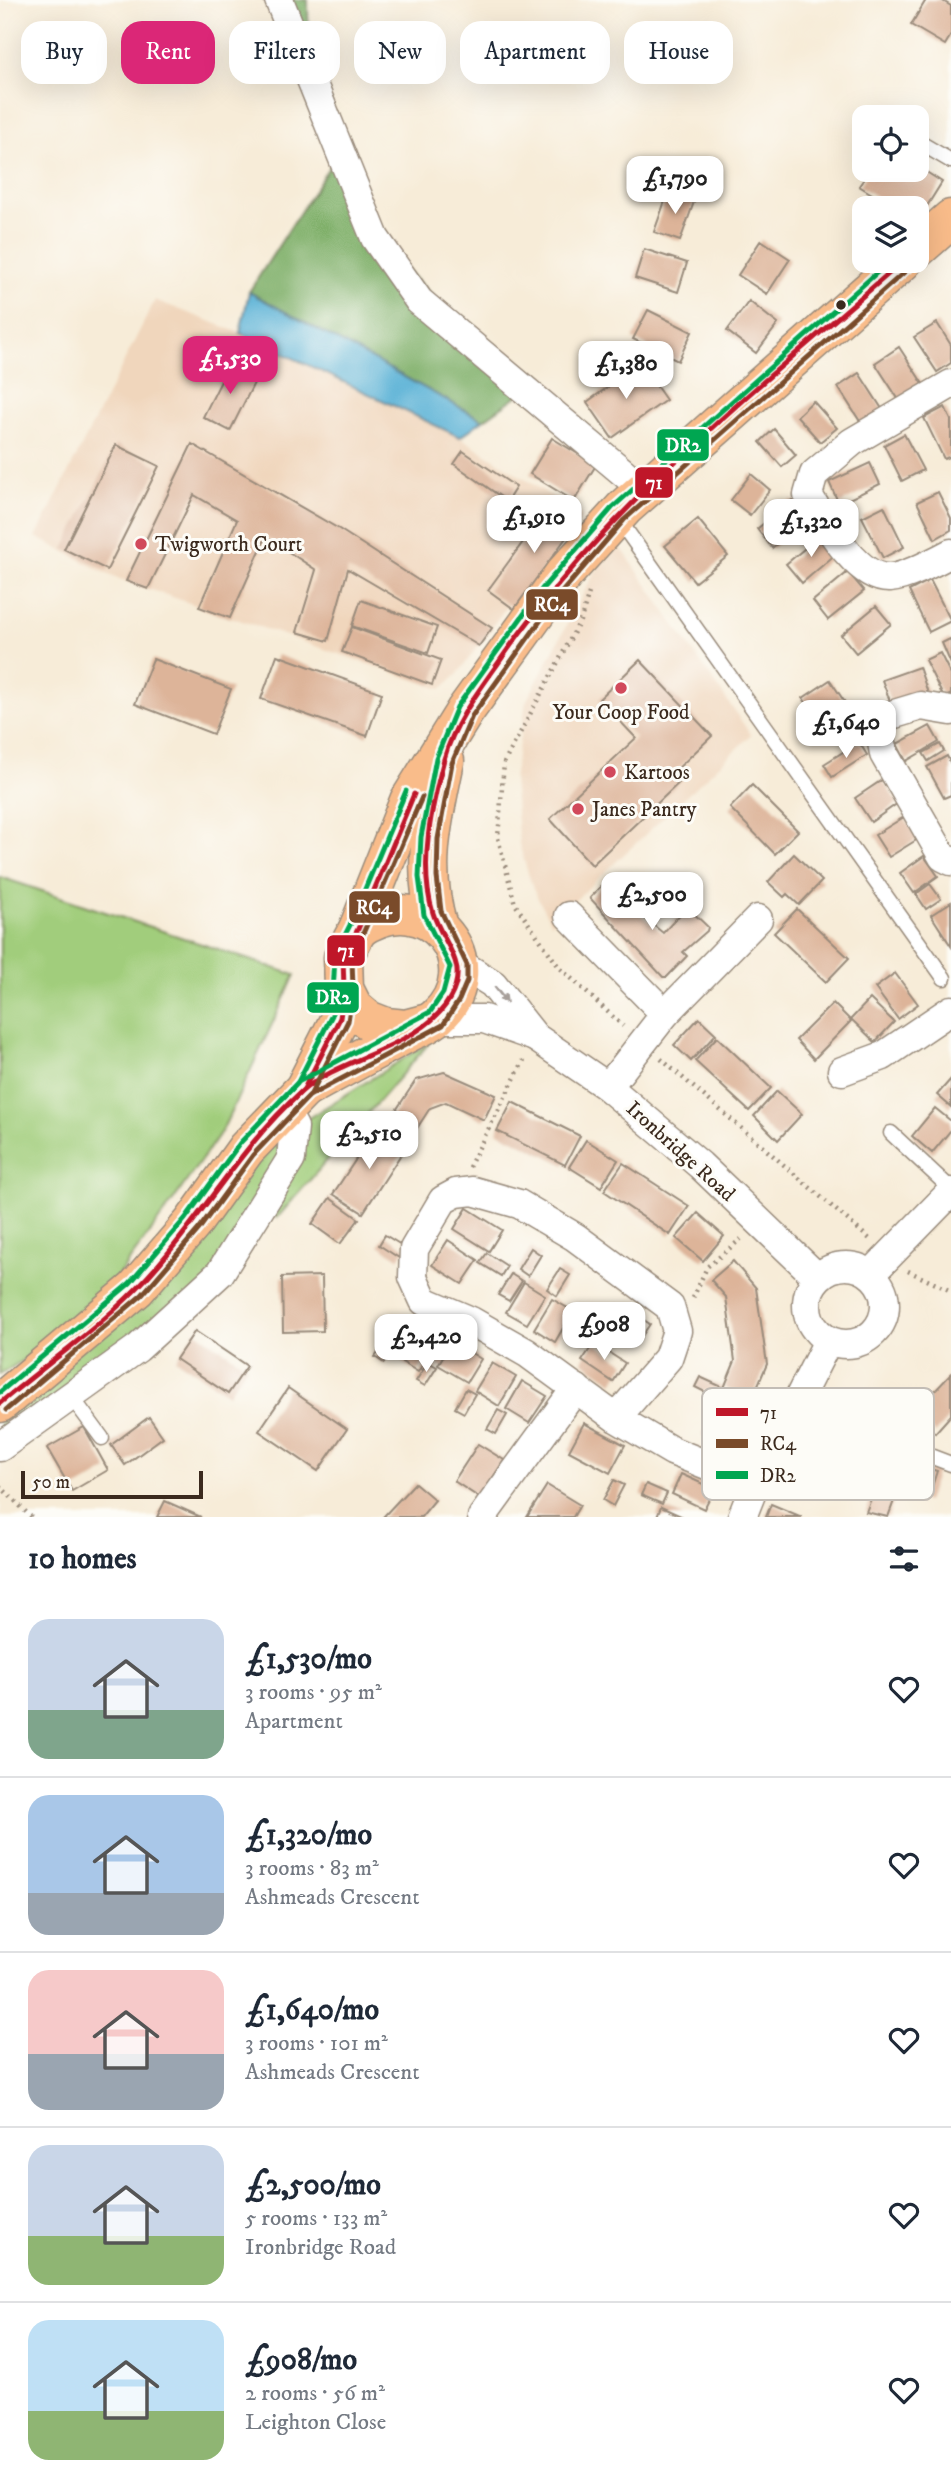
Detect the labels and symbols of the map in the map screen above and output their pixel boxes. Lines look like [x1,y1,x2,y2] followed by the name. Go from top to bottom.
[618,156,732,216] pin: £1,790
[834,298,848,312] unlabelled marker
[173,336,287,396] pin: £1,530
[569,342,683,401] pin: £1,380
[656,428,710,462] line badge: DR2
[665,435,702,458] text: DR2
[634,466,674,499] line badge: 71
[646,472,663,495] text: 71
[477,496,591,555] pin: £1,910
[754,500,868,559] pin: £1,320
[155,532,303,558] place label: Twigworth Court
[133,536,149,552] marker: Twigworth Court
[525,588,579,621] line badge: RC4
[534,594,571,617] text: RC4
[613,680,629,696] marker: Your Coop Food
[552,700,690,726] place label: Your Coop Food
[789,700,903,760] pin: £1,640
[624,760,690,786] place label: Kartoos
[602,764,618,780] marker: Kartoos
[590,797,697,823] place label: Janes Pantry
[570,801,586,817] marker: Janes Pantry
[595,872,709,932] pin: £2,500
[348,890,401,924] line badge: RC4
[356,897,393,920] text: RC4
[326,934,366,967] line badge: 71
[338,940,355,963] text: 71
[306,981,360,1014] line badge: DR2
[494,985,509,1003] one-way arrow
[315,987,352,1010] text: DR2
[620,1096,741,1208] street label: Ironbridge Road
[312,1112,426,1171] pin: £2,510
[563,1302,645,1362] pin: £908
[369,1314,483,1374] pin: £2,420
[702,1388,934,1500] legend
[760,1402,777,1425] text: 71
[760,1433,797,1456] text: RC4
[760,1465,797,1488] text: DR2
[21,1468,203,1500] scale bar

